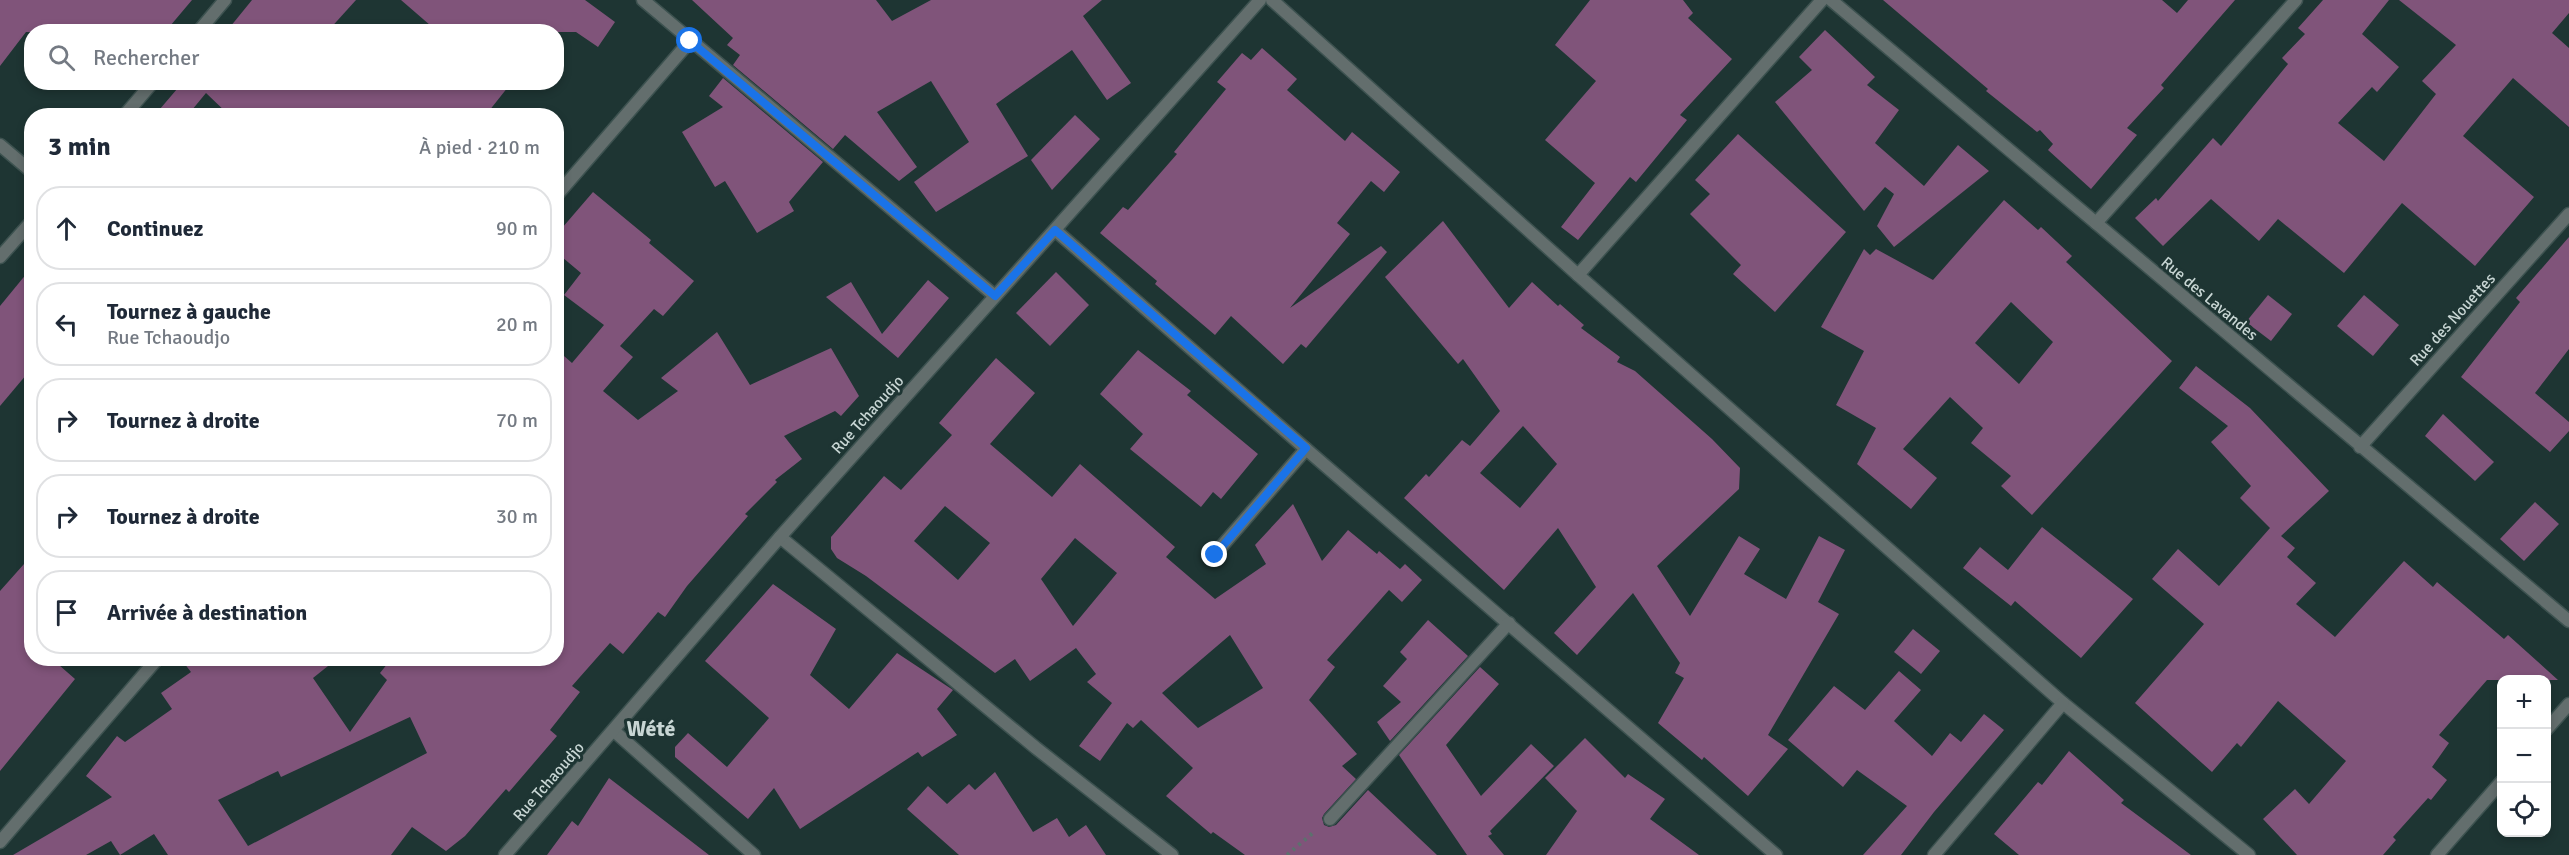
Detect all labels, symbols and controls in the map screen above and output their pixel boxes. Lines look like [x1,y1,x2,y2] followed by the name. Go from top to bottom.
[24,24,564,90] search box
[676,27,702,53] route start
[45,41,78,74] icon: search
[93,44,199,71] text: Rechercher
[48,131,111,163] text: 3 min
[419,135,540,160] text: À pied · 210 m
[50,212,83,245] icon: ahead
[107,215,203,242] text: Continuez
[496,216,538,241] text: 90 m
[2157,252,2262,345] street label: Rue des Lavandes
[2406,269,2500,370] street label: Rue des Nouettes
[107,298,271,325] text: Tournez à gauche
[50,308,83,341] icon: left
[496,312,538,337] text: 20 m
[107,325,230,350] text: Rue Tchaoudjo
[827,371,908,458] street label: Rue Tchaoudjo
[50,404,83,437] icon: right
[107,407,260,434] text: Tournez à droite
[496,408,538,433] text: 70 m
[50,500,83,533] icon: right
[107,503,260,530] text: Tournez à droite
[496,504,538,529] text: 30 m
[1201,541,1227,567] route end
[50,596,83,629] icon: arrive
[107,599,307,626] text: Arrivée à destination
[2497,675,2551,837] map controls
[2497,675,2551,729] button: +
[627,715,676,742] district label: Wété
[2497,729,2551,783] button: −
[509,738,589,825] street label: Rue Tchaoudjo
[2497,783,2551,837] button: locate

